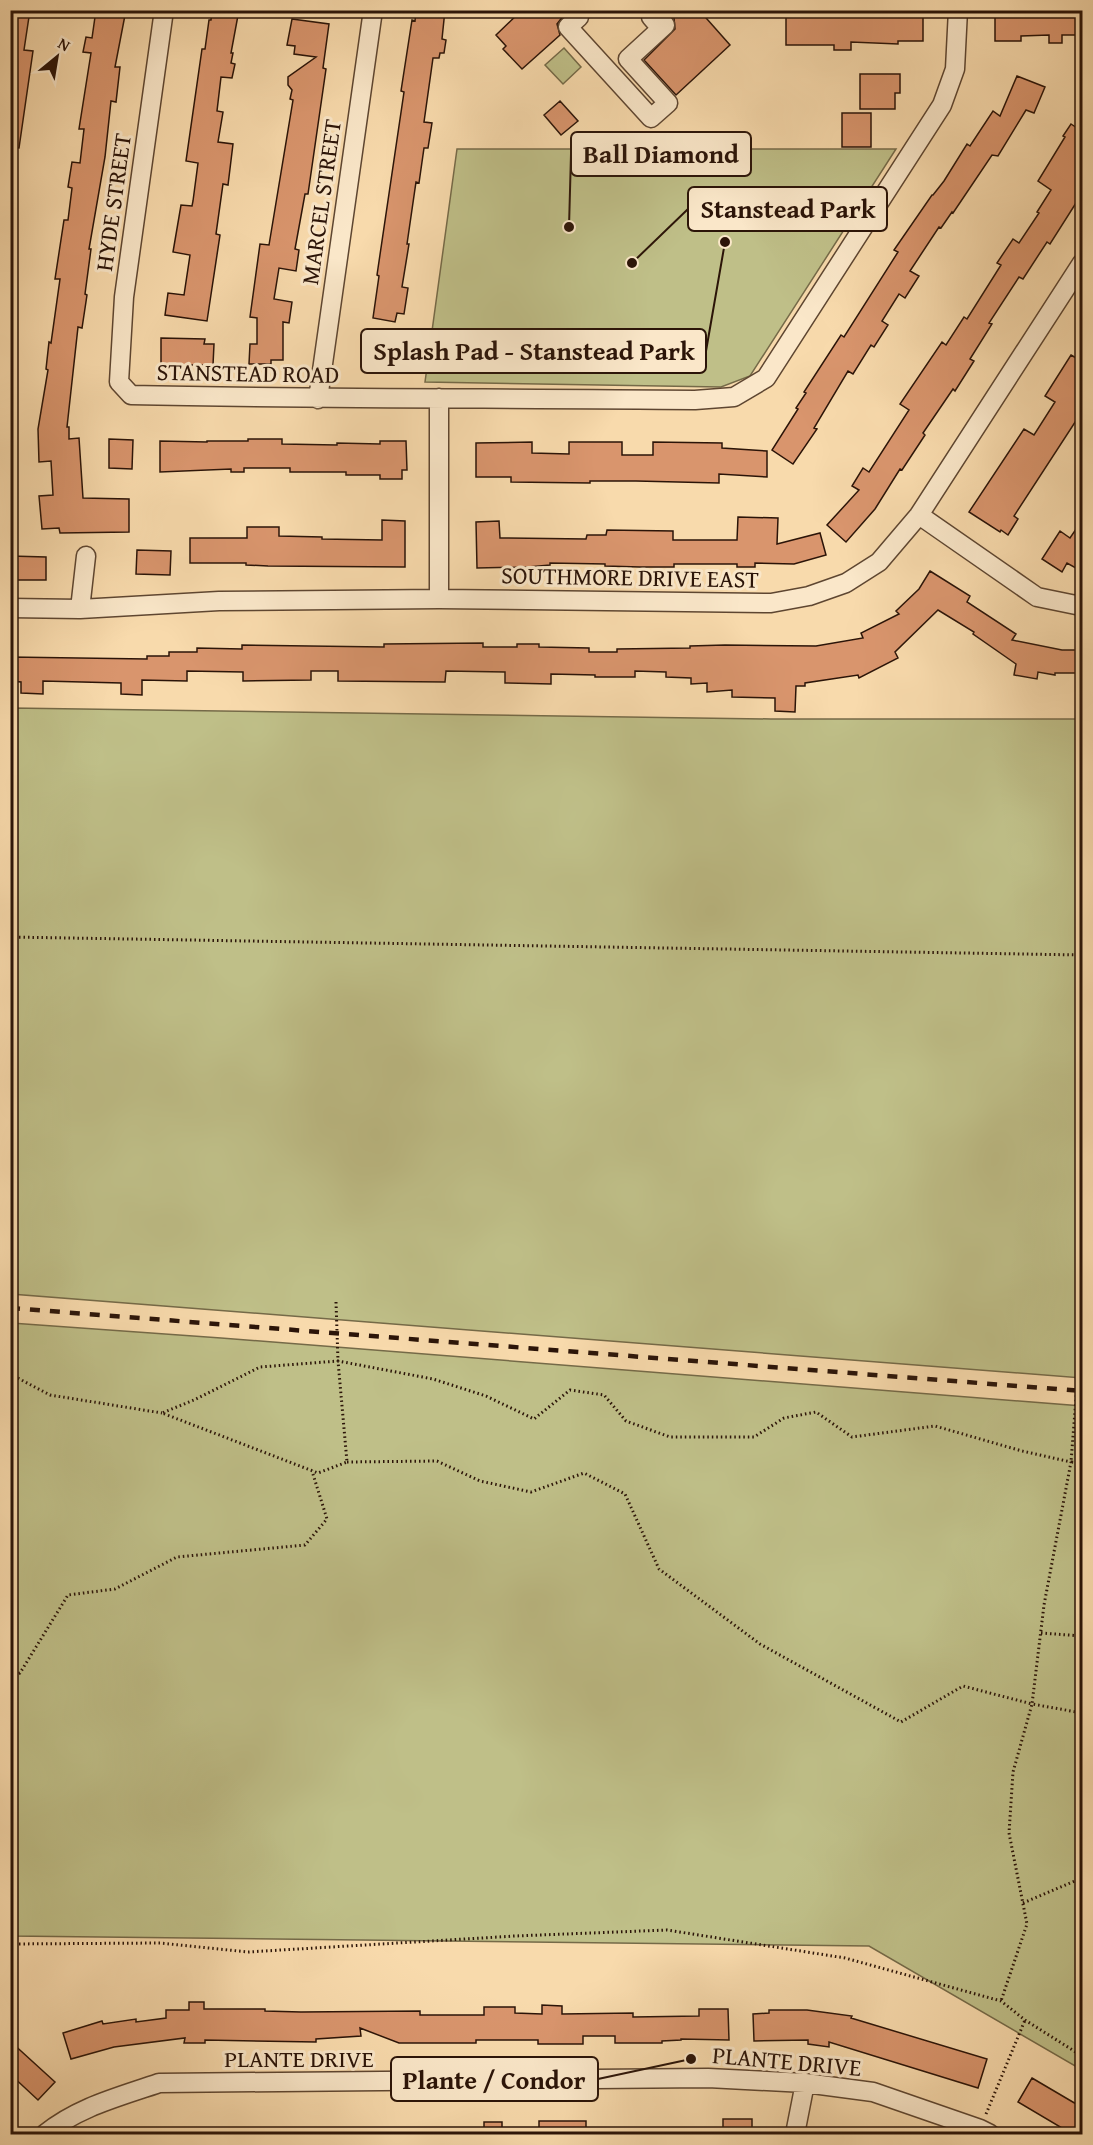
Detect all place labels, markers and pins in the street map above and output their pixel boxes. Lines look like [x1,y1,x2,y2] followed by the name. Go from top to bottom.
[571,132,751,176] callout: Ball Diamond
[688,187,887,231] callout: Stanstead Park
[361,329,706,373] callout: Splash Pad - Stanstead Park
[391,2057,598,2101] callout: Plante / Condor

